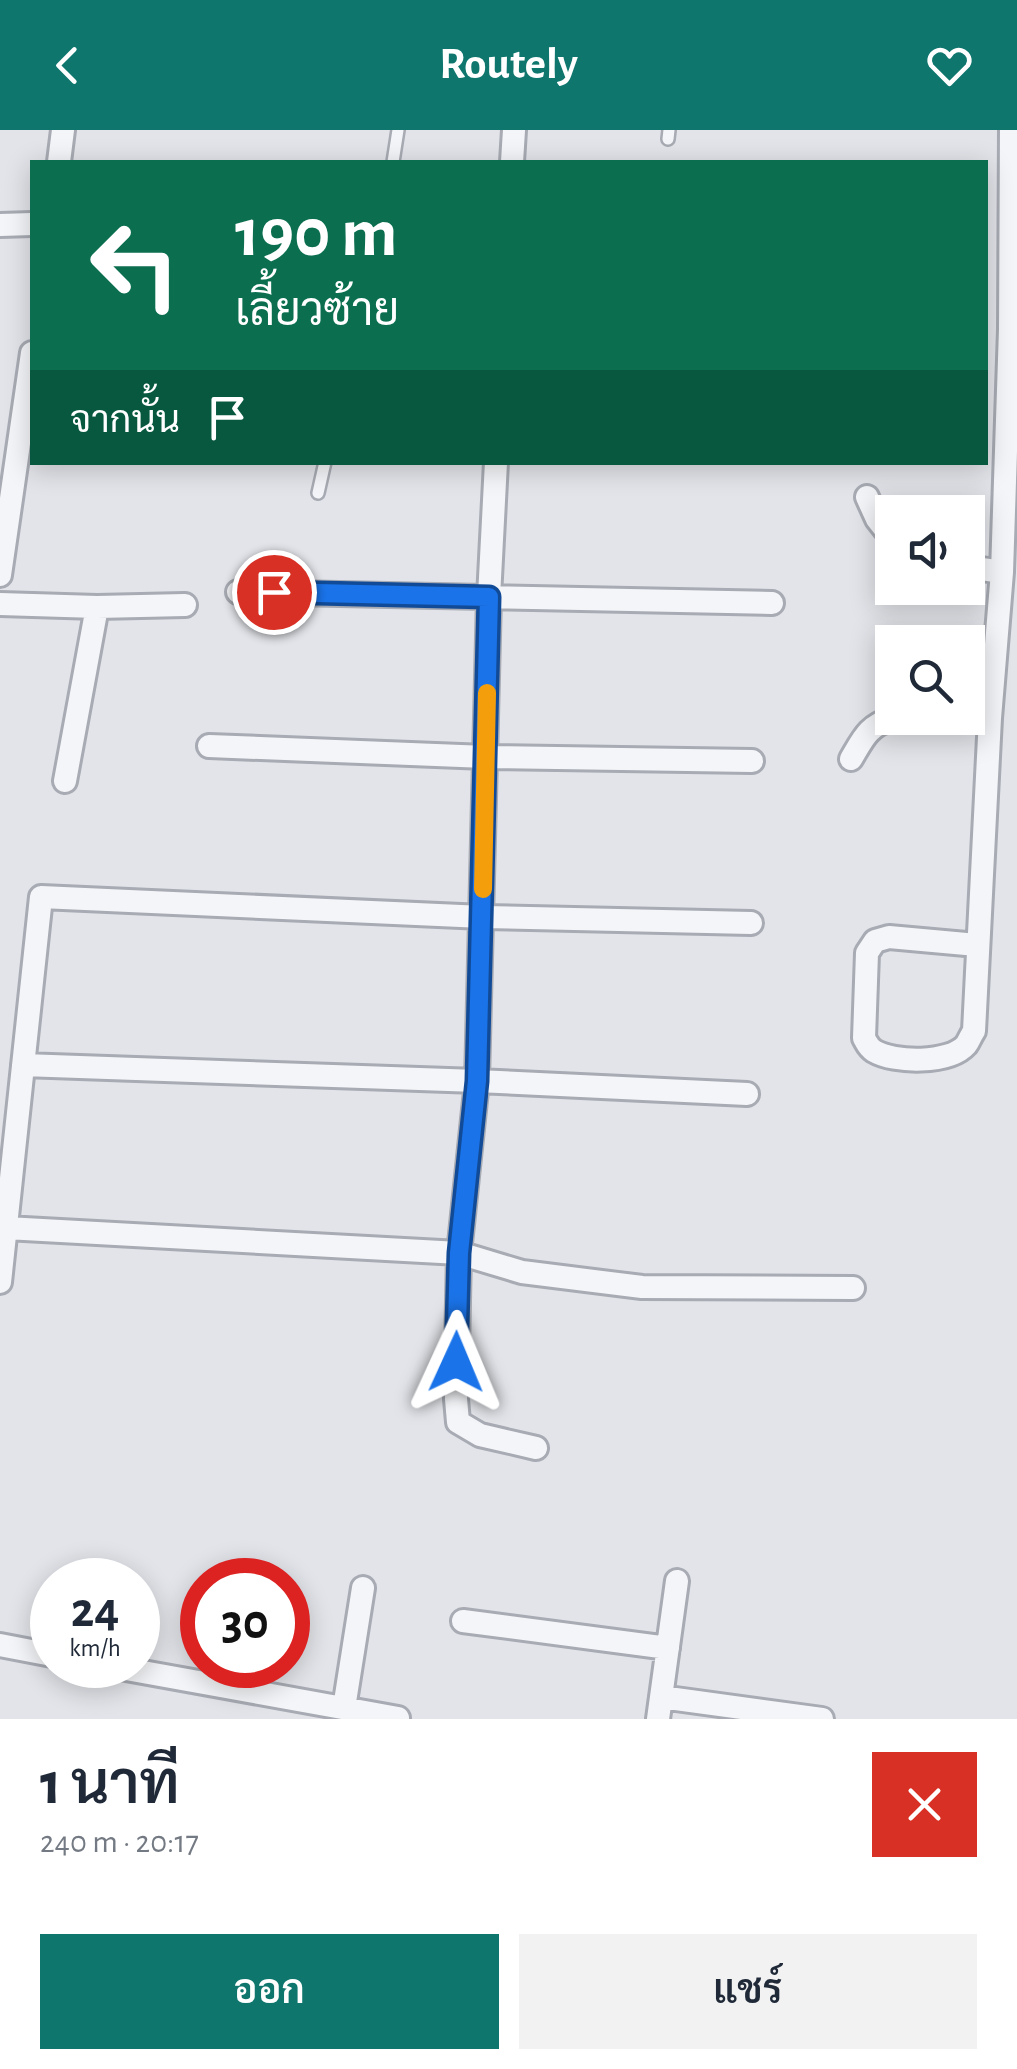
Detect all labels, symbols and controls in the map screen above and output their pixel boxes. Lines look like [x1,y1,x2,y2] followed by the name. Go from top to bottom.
[40,38,95,93] icon: back
[922,38,977,93] icon: heart
[439,42,578,87] text: Routely
[235,199,398,269] text: 190 m
[70,200,200,330] icon: left
[235,289,399,334] text: เลี้ยวซ้าย
[200,390,255,445] icon: arrive
[70,402,180,440] text: จากนั้น
[875,495,985,735] map controls
[875,495,985,605] button: sound
[232,550,317,635] pin
[247,565,302,620] icon: arrive
[875,625,985,735] button: search
[404,1310,508,1414] position arrow
[180,1558,310,1688] speed limit sign: 30
[71,1586,119,1636] text: 24
[69,1636,121,1661] text: km/h
[872,1752,977,1857] button: close
[40,1755,180,1815] text: 1 นาที
[40,1826,199,1858] text: 240 m · 20:17
[40,1934,499,2049] button: ออก
[519,1934,977,2049] button: แชร์

